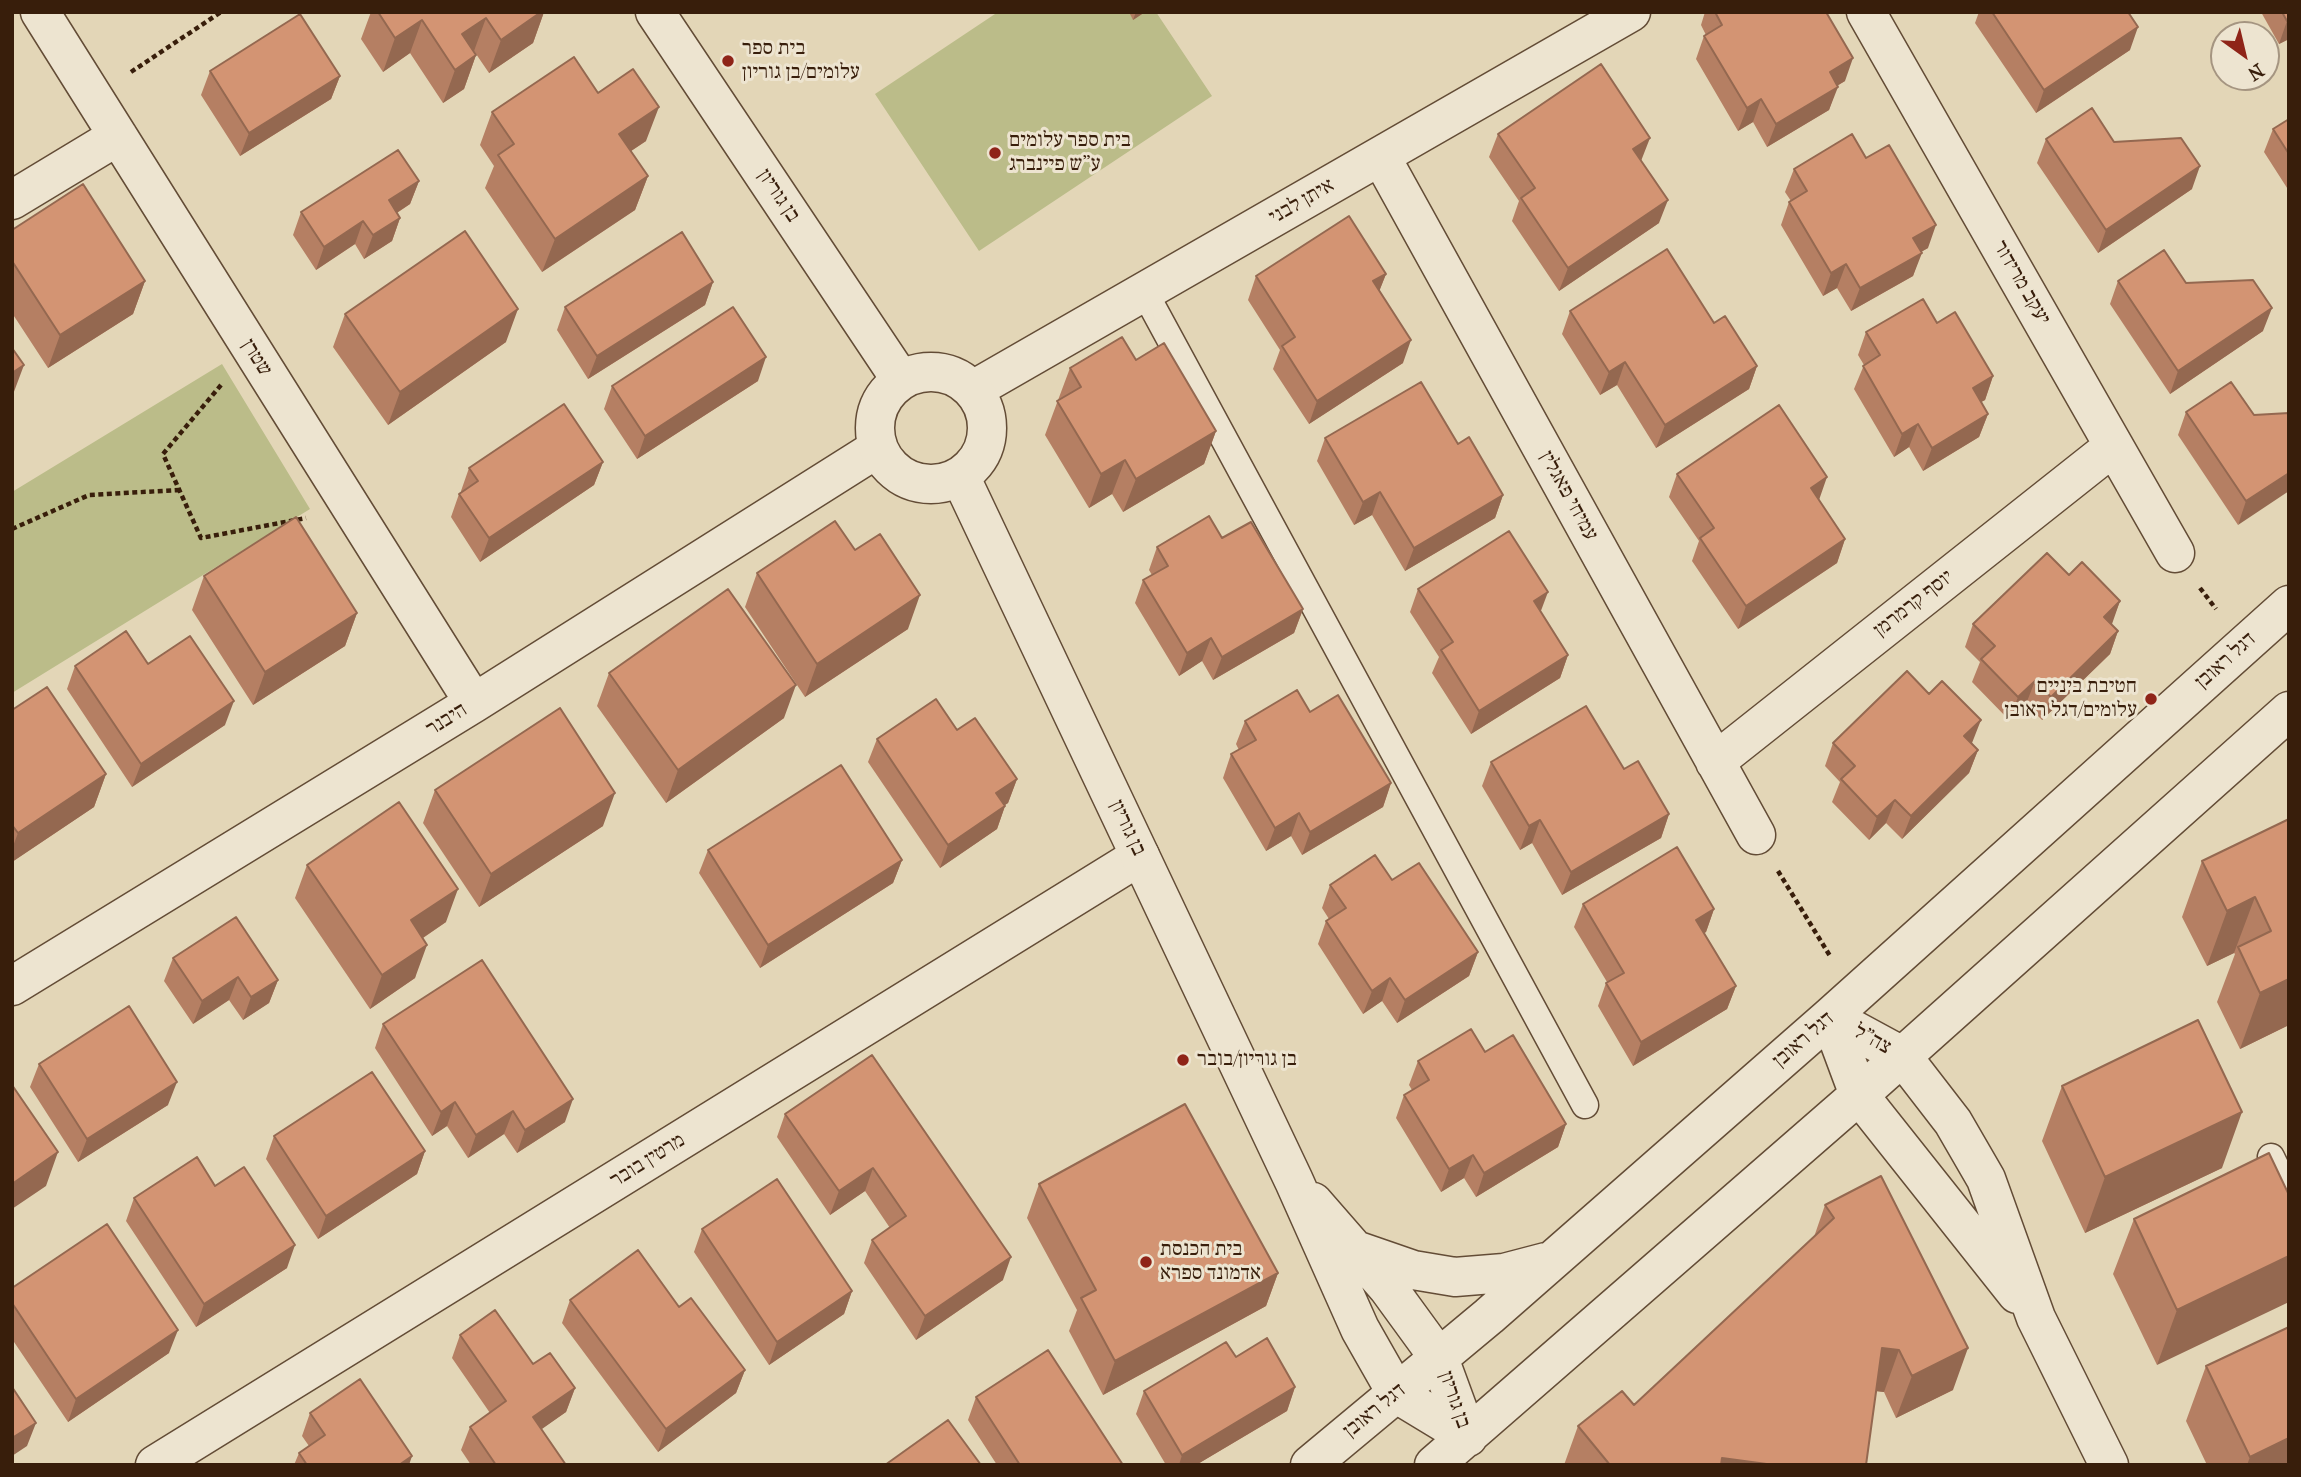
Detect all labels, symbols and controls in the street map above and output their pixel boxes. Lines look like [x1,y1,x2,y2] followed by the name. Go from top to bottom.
[2210,21,2280,91] north arrow
[742,36,860,86] place label: בית ספר עלומים/בן גוריון
[720,53,736,69] marker: בית ספר עלומים/בן גוריון
[2244,59,2268,85] text: N
[1009,128,1131,178] place label: בית ספר עלומים ע"ש פיינברג
[987,145,1003,161] marker: בית ספר עלומים ע"ש פיינברג
[751,165,805,227] street label: בן גוריון
[1265,173,1339,231] street label: איתן לבני
[1987,236,2055,330] street label: יעקב מרידור
[235,335,277,381] street label: שטרן
[1533,447,1603,545] street label: עמיחי פאגלין
[1869,565,1959,643] street label: יוסף קרמרמן
[2190,627,2262,695] street label: דגל ראובן
[2005,674,2137,724] place label: חטיבת ביניים עלומים/דגל ראובן
[2143,691,2159,707] marker: חטיבת ביניים עלומים/דגל ראובן
[422,698,472,742] street label: היבנר
[1103,796,1151,860] street label: בן גוריון
[1768,1006,1840,1074] street label: דגל ראובן
[1849,1019,1895,1061] street label: צה"ל
[1197,1047,1297,1073] place label: בן גוריון/בובר
[1175,1052,1191,1068] marker: בן גוריון/בובר
[606,1128,690,1194] street label: מרטין בובר
[1160,1237,1261,1287] place label: בית הכנסת אדמונד ספרא
[1138,1254,1154,1270] marker: בית הכנסת אדמונד ספרא
[1433,1368,1475,1432] street label: בן גוריון
[1339,1378,1411,1444] street label: דגל ראובן

